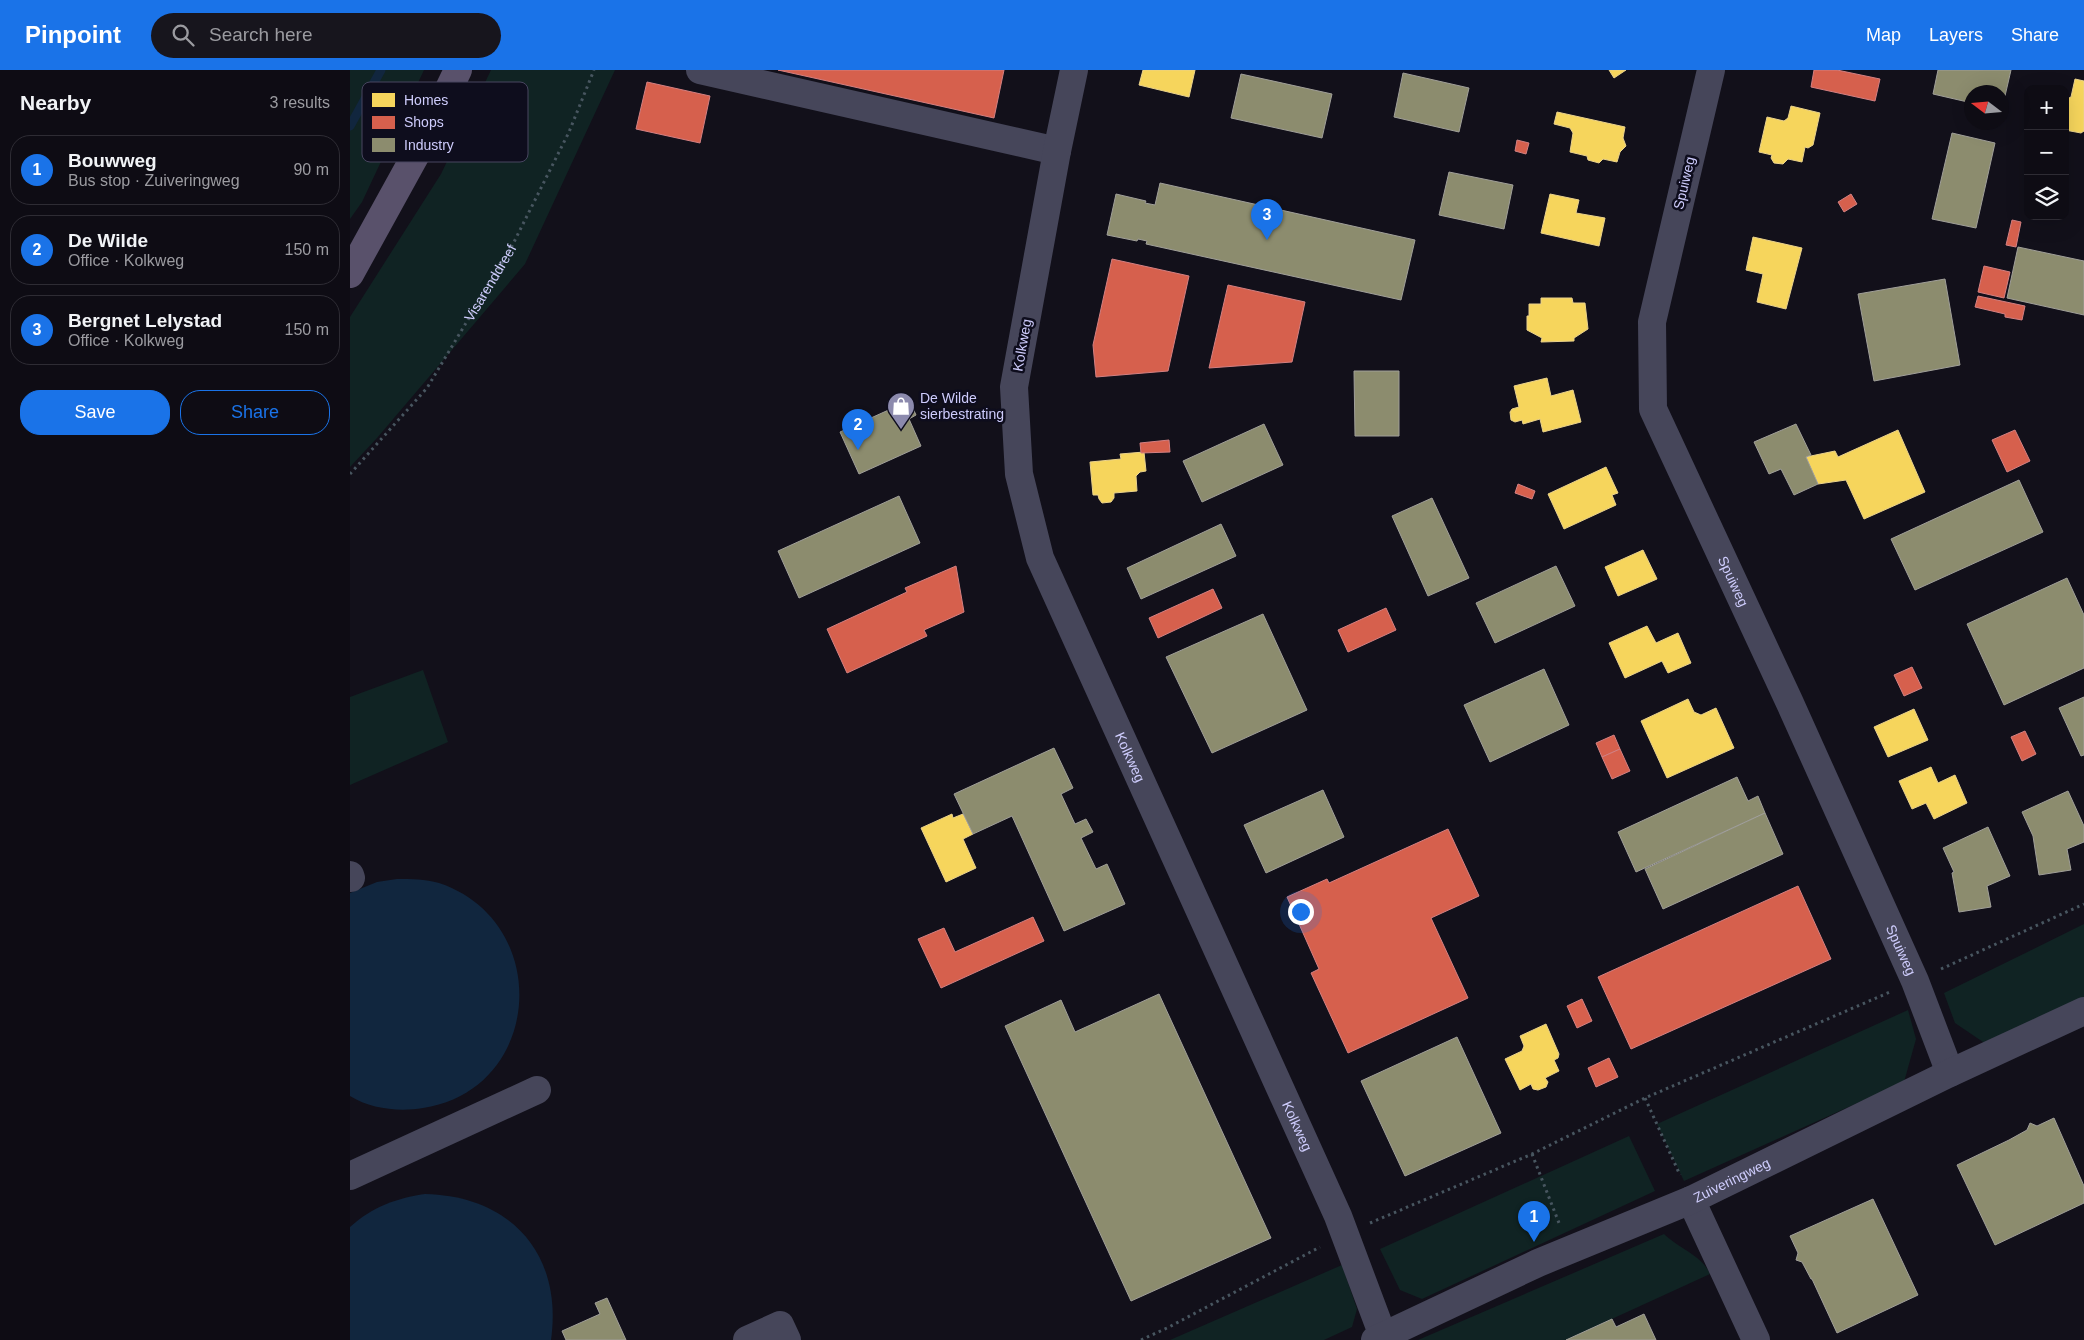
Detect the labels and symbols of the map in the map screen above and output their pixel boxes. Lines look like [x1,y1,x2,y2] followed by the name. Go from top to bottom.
[362,82,528,162] legend
[1964,85,2009,130] north arrow
[404,92,448,108] text: Homes
[404,114,444,130] text: Shops
[404,137,454,153] text: Industry
[1670,155,1698,211] street label: Spuiweg
[1251,199,1283,240] pin: 3
[461,242,519,324] street label: Visarenddreef
[1010,318,1034,372] street label: Kolkweg
[920,390,1004,422] place label: De Wilde sierbestrating
[886,391,916,430] shop icon: De Wilde sierbestrating
[842,409,874,450] pin: 2
[1715,554,1752,609] street label: Spuiweg
[1112,730,1148,785] street label: Kolkweg
[1288,899,1314,925] your location
[1883,922,1919,978] street label: Spuiweg
[1279,1099,1315,1154] street label: Kolkweg
[1691,1155,1773,1206] street label: Zuiveringweg
[1518,1201,1550,1242] pin: 1

